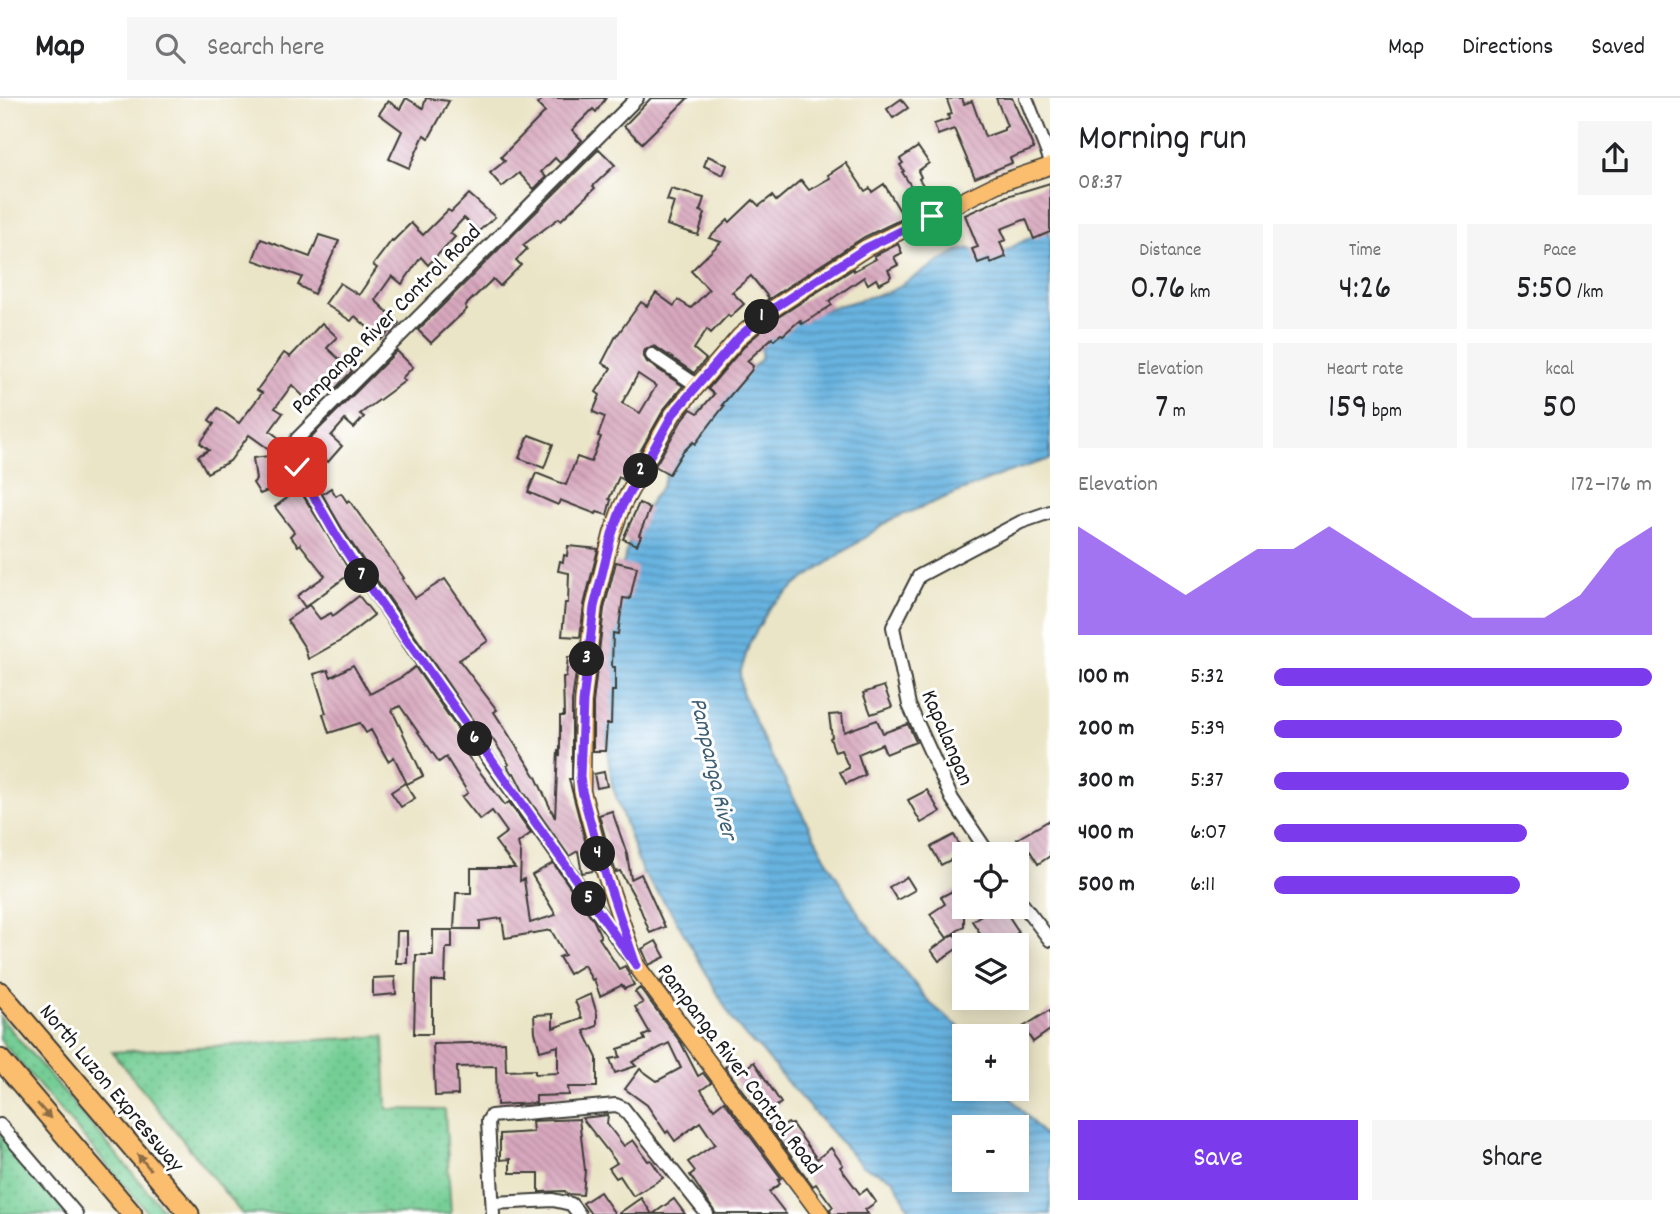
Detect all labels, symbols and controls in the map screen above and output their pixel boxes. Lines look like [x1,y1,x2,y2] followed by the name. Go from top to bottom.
[127,17,617,80] search box
[35,25,85,72] text: Map
[151,29,189,67] icon: search
[207,30,325,67] text: Search here
[1388,31,1424,65] text: Map
[1462,31,1553,65] text: Directions
[1591,31,1645,65] text: Saved
[1078,113,1247,168] text: Morning run
[1578,121,1652,195] button: share
[1078,167,1123,200] text: 08:37
[902,186,962,246] pin
[913,197,951,235] icon: arrive
[285,218,490,423] street label: Pampanga River Control Road
[1139,238,1201,265] text: Distance
[1349,238,1381,265] text: Time
[1543,238,1576,265] text: Pace
[1130,265,1185,315] text: 0.76
[1339,265,1391,315] text: 4:26
[1516,265,1573,315] text: 5:50
[1185,280,1211,307] text: km
[1573,280,1604,307] text: /km
[744,300,780,334] pin: 1
[759,303,764,330] text: 1
[1137,357,1203,384] text: Elevation
[1327,357,1403,384] text: Heart rate
[1545,357,1574,384] text: kcal
[1155,384,1168,434] text: 7
[1328,384,1368,434] text: 159
[1542,384,1577,434] text: 50
[1168,399,1186,426] text: m
[1368,399,1402,426] text: bpm
[267,437,327,497] pin
[278,448,316,486] icon: check
[624,454,658,488] pin: 2
[636,457,645,484] text: 2
[1078,469,1158,502] text: Elevation
[1571,469,1652,502] text: 172–176 m
[344,559,380,594] pin: 7
[358,562,365,589] text: 7
[570,642,604,676] pin: 3
[582,645,591,672] text: 3
[1078,661,1129,694] text: 100 m
[1190,661,1225,694] text: 5:32
[911,685,981,791] street label: Kapalangan
[679,694,746,846] water label: Pampanga River
[1078,713,1134,746] text: 200 m
[1190,713,1225,746] text: 5:39
[458,722,492,756] pin: 6
[470,725,479,752] text: 6
[1078,765,1134,798] text: 300 m
[1190,765,1224,798] text: 5:37
[1078,817,1134,850] text: 400 m
[1190,817,1226,850] text: 6:07
[580,836,616,872] pin: 4
[594,840,601,867] text: 4
[952,842,1029,1192] map controls
[952,842,1029,919] button: locate
[1078,869,1135,902] text: 500 m
[1190,869,1215,902] text: 6:11
[572,882,606,916] pin: 5
[584,885,593,912] text: 5
[952,933,1029,1010] button: layers
[648,957,829,1183] street label: Pampanga River Control Road
[30,998,191,1181] street label: North Luzon Expressway
[952,1024,1029,1101] button: +
[36,1102,52,1120] one-way arrow
[952,1115,1029,1192] button: −
[1078,1120,1358,1200] button: Save
[1372,1120,1652,1200] button: Share
[136,1153,152,1171] one-way arrow

